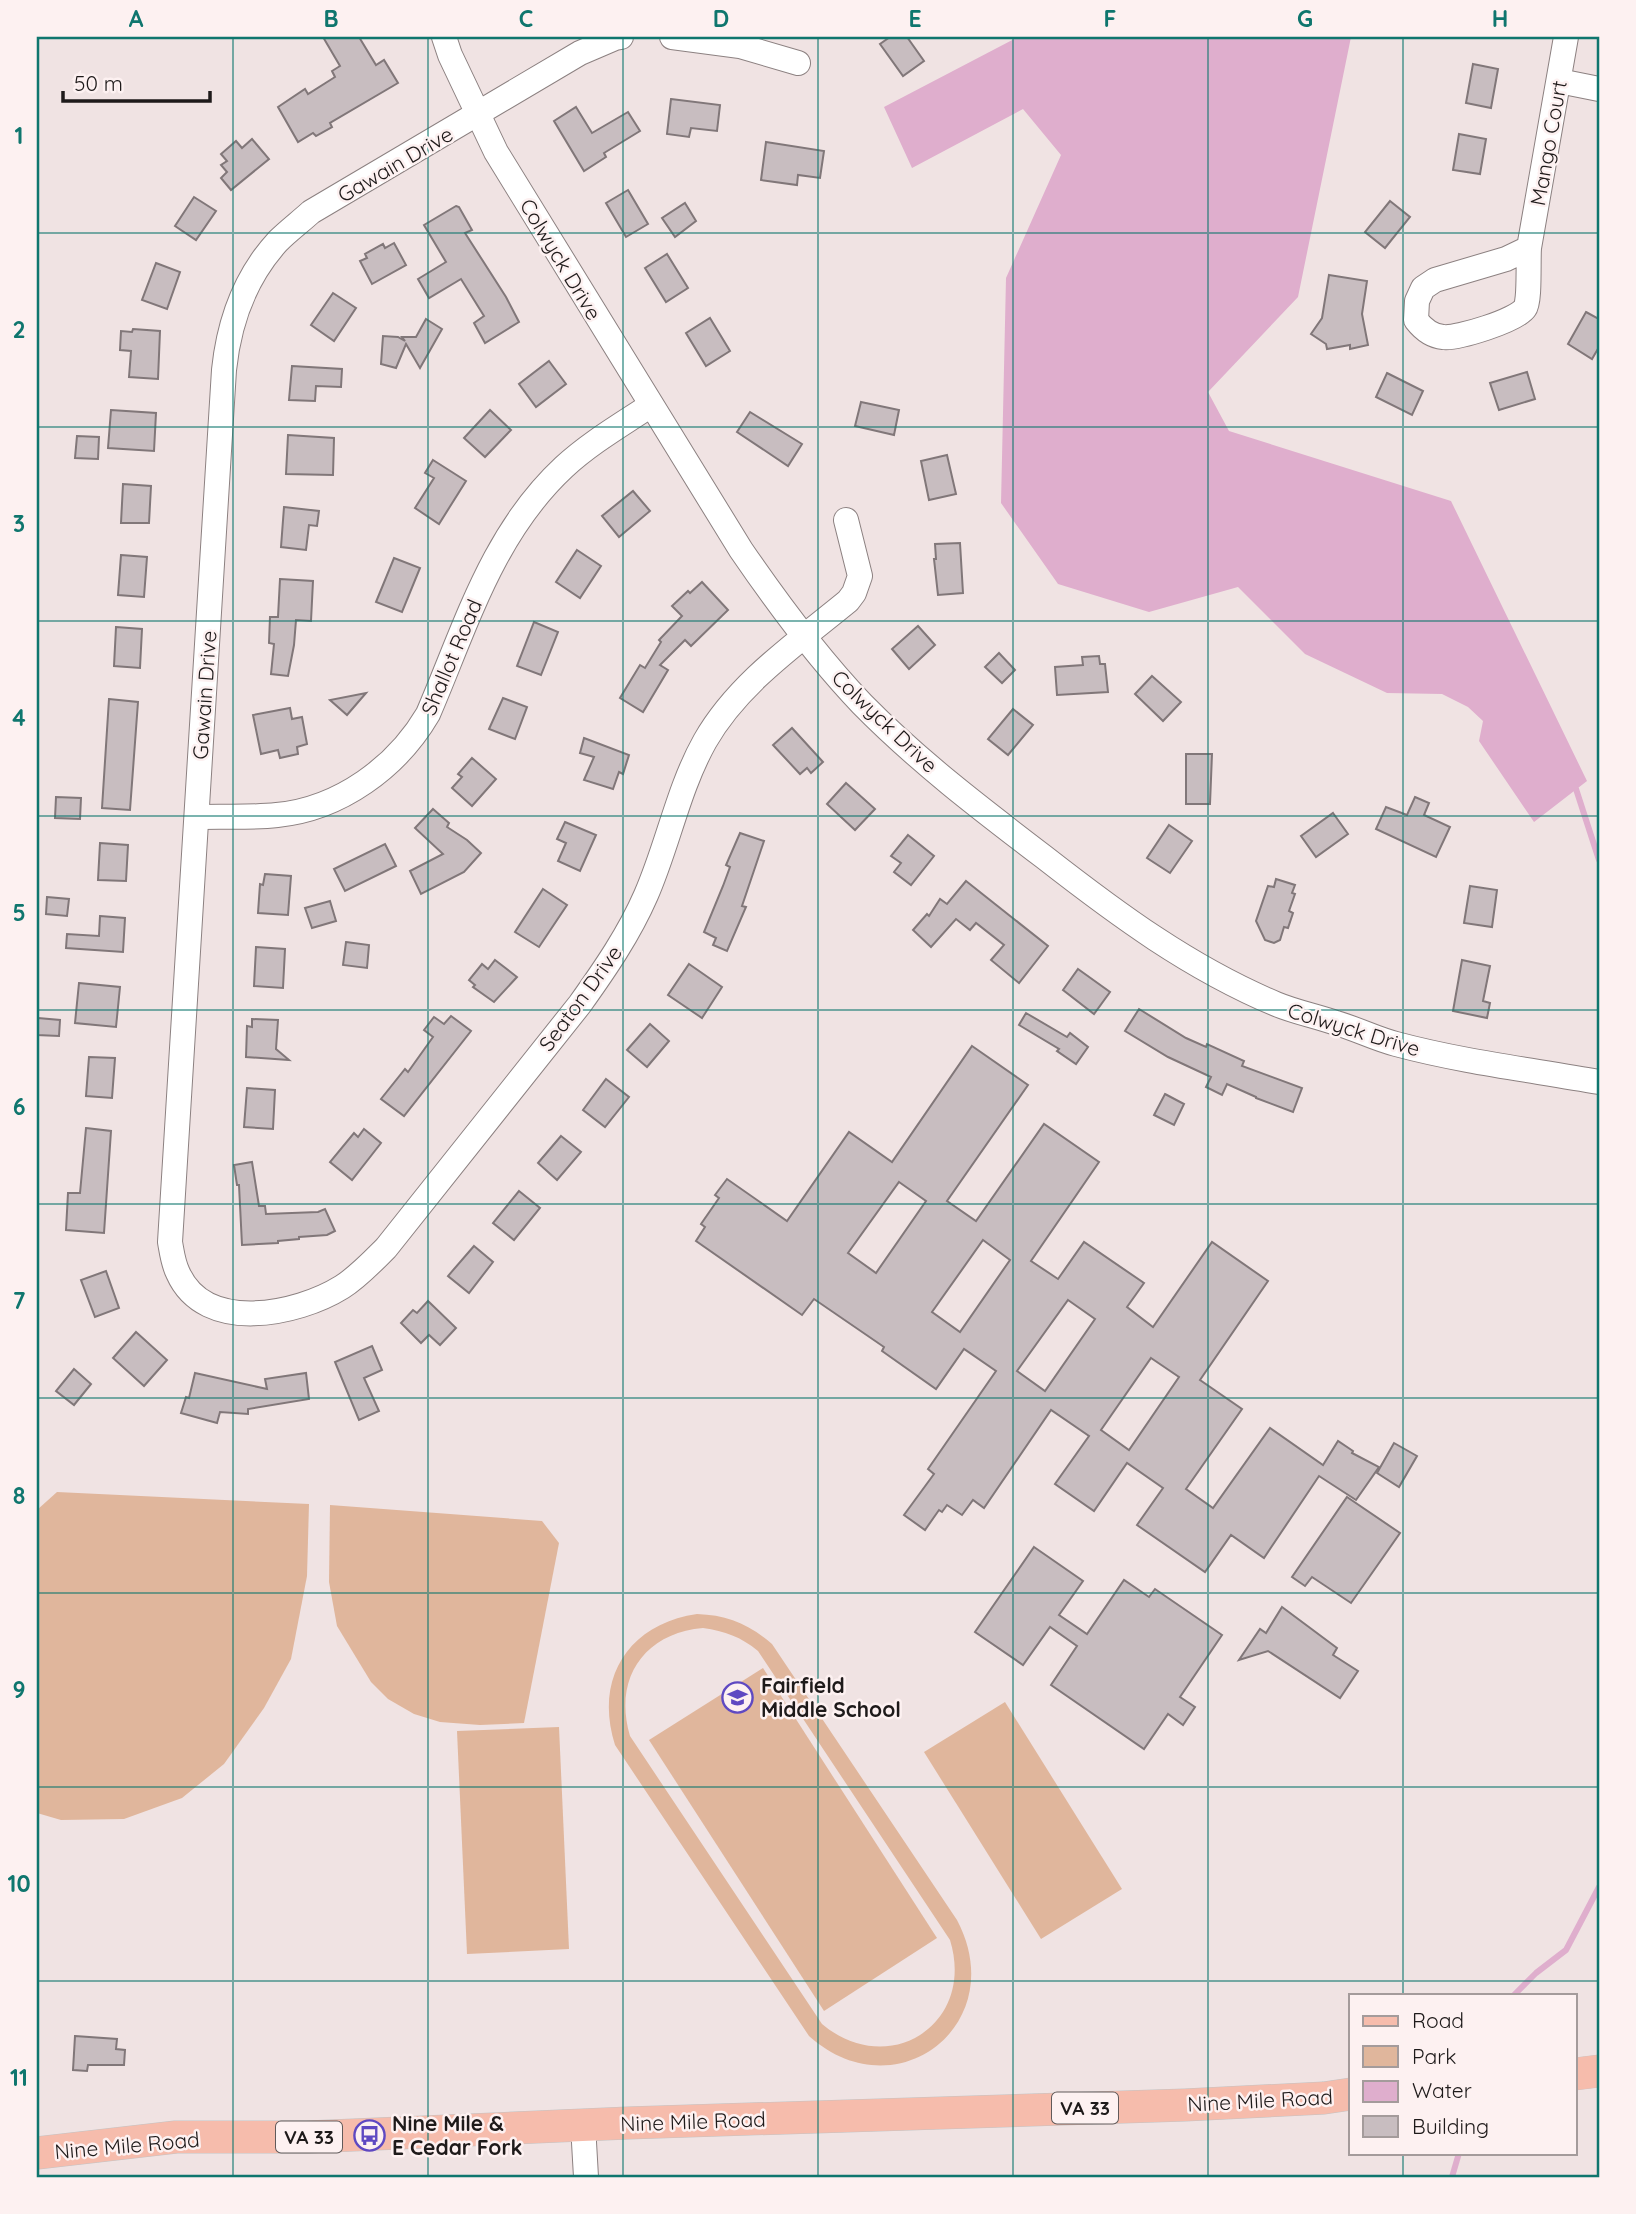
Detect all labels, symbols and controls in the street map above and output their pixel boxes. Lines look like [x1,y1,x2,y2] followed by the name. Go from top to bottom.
[129,4,144,33] text: A
[323,4,339,33] text: B
[519,4,533,33] text: C
[713,4,729,33] text: D
[908,4,922,33] text: E
[1104,4,1116,33] text: F
[1297,4,1313,33] text: G
[1492,4,1508,33] text: H
[63,60,210,104] scale bar
[74,70,123,96] text: 50 m
[1524,78,1572,208] street label: Mango Court
[333,120,457,208] street label: Gawain Drive
[15,121,23,150] text: 1
[515,194,607,324] street label: Colwyck Drive
[12,315,26,344] text: 2
[13,509,25,538] text: 3
[415,595,487,719] street label: Shallot Road
[187,630,221,760] street label: Gawain Drive
[827,664,943,778] street label: Colwyck Drive
[12,703,26,732] text: 4
[12,898,26,927] text: 5
[533,940,627,1056] street label: Seaton Drive
[1285,997,1423,1061] street label: Colwyck Drive
[13,1092,25,1121] text: 6
[13,1286,26,1315] text: 7
[13,1481,25,1510] text: 8
[761,1672,901,1722] place label: Fairfield Middle School
[12,1675,26,1704] text: 9
[721,1680,755,1714] school or university icon: Fairfield Middle School
[7,1869,31,1898] text: 10
[1349,1994,1576,2154] legend
[1412,2007,1464,2033] text: Road
[1412,2043,1456,2069] text: Park
[10,2063,28,2092] text: 11
[1412,2077,1472,2103] text: Water
[1187,2083,1333,2117] street label: Nine Mile Road
[1052,2092,1118,2124] road number: VA 33
[620,2105,766,2137] street label: Nine Mile Road
[392,2110,523,2160] place label: Nine Mile & E Cedar Fork
[1412,2113,1489,2139] text: Building
[352,2118,386,2152] bus stop icon: Nine Mile & E Cedar Fork
[276,2122,342,2152] road number: VA 33
[53,2126,201,2164] street label: Nine Mile Road

